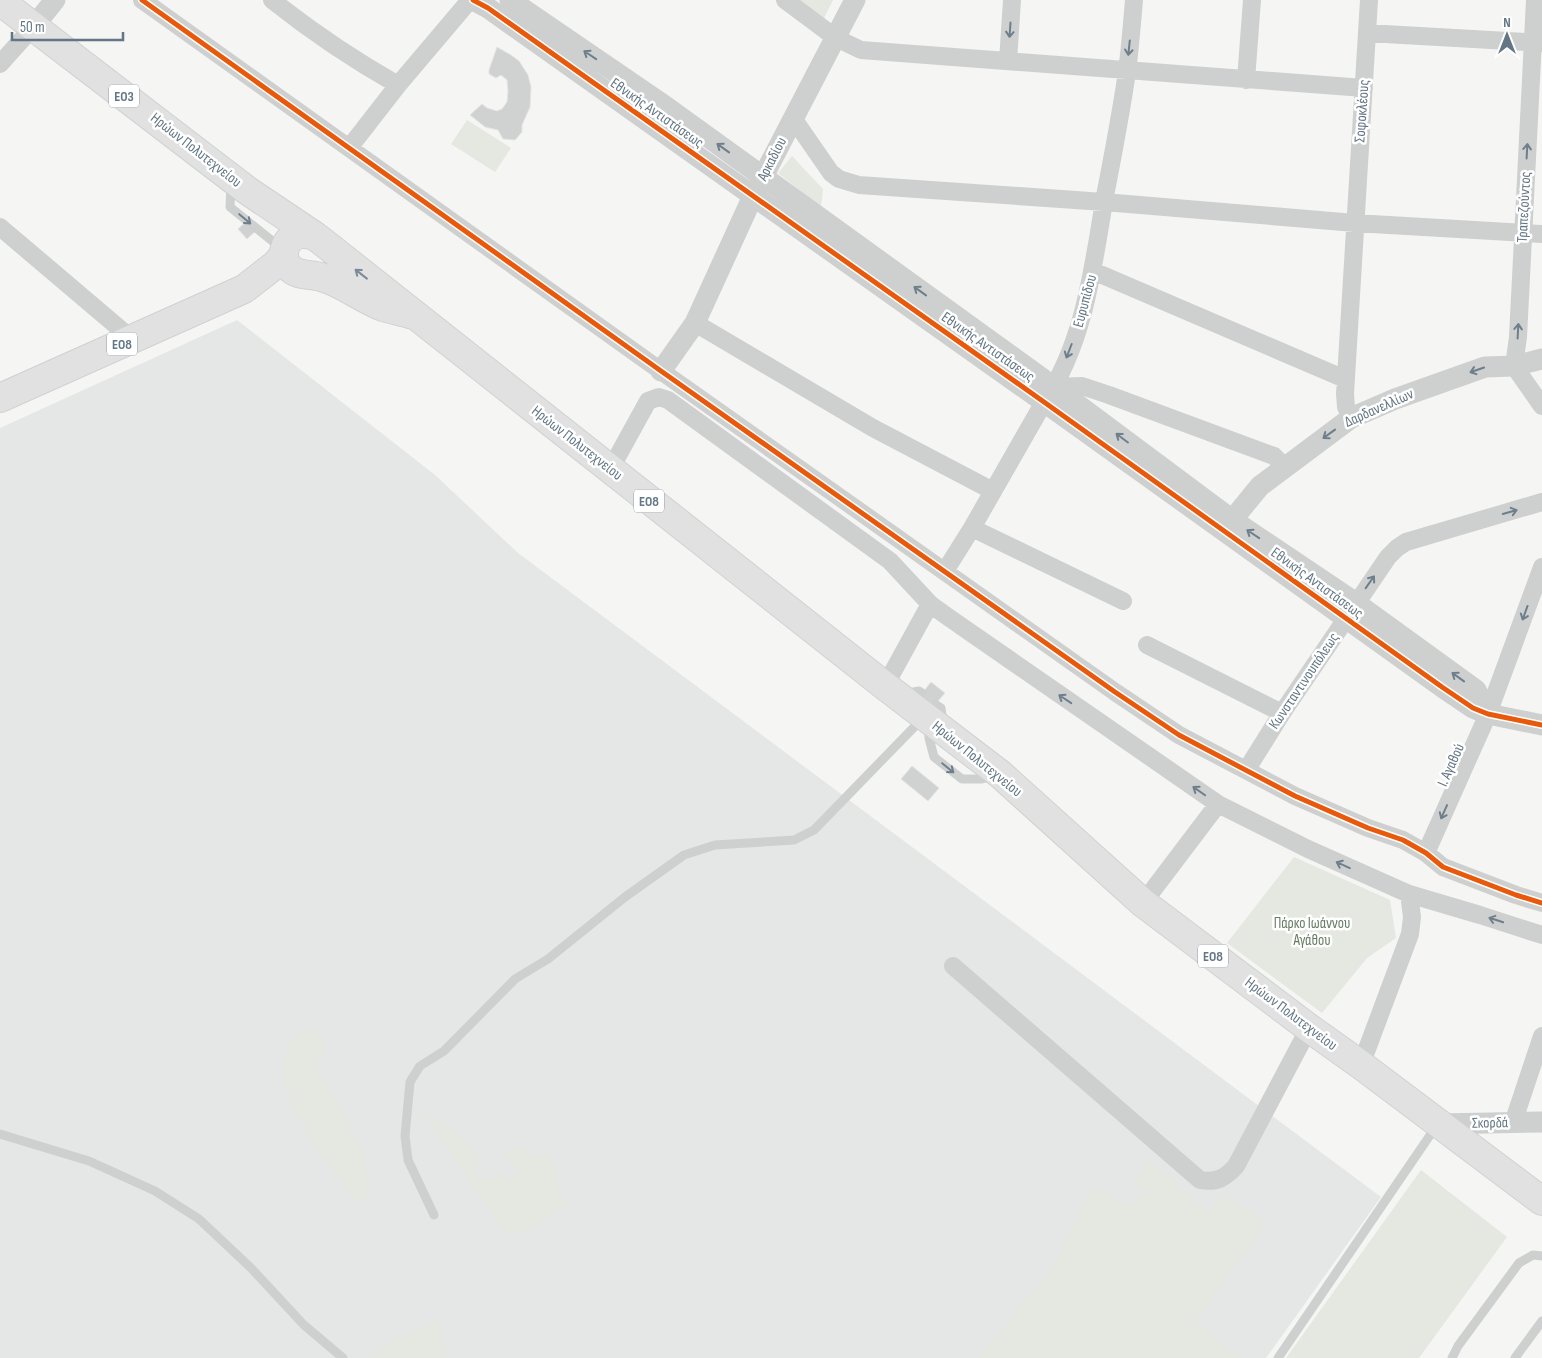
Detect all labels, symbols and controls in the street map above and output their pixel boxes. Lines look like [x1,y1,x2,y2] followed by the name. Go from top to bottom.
[12,10,124,42] scale bar
[1482,10,1532,60] north arrow
[1503,14,1511,31] text: N
[20,18,45,37] text: 50 m
[1006,22,1015,38] one-way arrow
[1125,40,1134,56] one-way arrow
[584,50,598,60] one-way arrow
[607,74,707,152] street label: Εθνικής Αντιστάσεως
[1350,79,1374,143] street label: Σοφοκλέους
[109,84,139,108] road number: ΕΟ3
[147,108,245,192] street label: Ηρώων Πολυτεχνείου
[752,134,791,185] street label: Αρκαδίου
[717,143,730,154] one-way arrow
[1522,143,1531,159] one-way arrow
[1513,171,1535,243] street label: Τραπεζούντος
[238,214,251,225] one-way arrow
[354,269,368,279] one-way arrow
[1069,272,1101,330] street label: Ευρυπίδου
[913,286,927,296] one-way arrow
[938,308,1038,386] street label: Εθνικής Αντιστάσεως
[1514,323,1523,339] one-way arrow
[107,332,137,356] road number: ΕΟ8
[1064,344,1073,359] one-way arrow
[1470,366,1485,375] one-way arrow
[1342,384,1417,432] street label: Δαρδανελλίων
[528,401,626,485] street label: Ηρώων Πολυτεχνείου
[1322,429,1336,439] one-way arrow
[1115,433,1129,443] one-way arrow
[634,490,664,512] road number: ΕΟ8
[1502,506,1518,516] one-way arrow
[1247,529,1261,539] one-way arrow
[1267,543,1367,623] street label: Εθνικής Αντιστάσεως
[1365,576,1375,590] one-way arrow
[1520,604,1529,620] one-way arrow
[1265,629,1343,733] street label: Κωνσταντινουπόλεως
[1452,672,1466,682] one-way arrow
[1058,694,1072,704] one-way arrow
[928,717,1026,801] street label: Ηρώων Πολυτεχνείου
[1433,740,1469,790] street label: Ι. Αγαθού
[941,763,954,774] one-way arrow
[1192,786,1206,796] one-way arrow
[1439,804,1449,819] one-way arrow
[1336,860,1351,870] one-way arrow
[1274,914,1350,950] park label: Πάρκο Ιωάννου Αγάθου
[1488,915,1504,924] one-way arrow
[1198,944,1228,968] road number: ΕΟ8
[1241,973,1341,1055] street label: Ηρώων Πολυτεχνείου
[1472,1113,1509,1133] street label: Σκορδά

